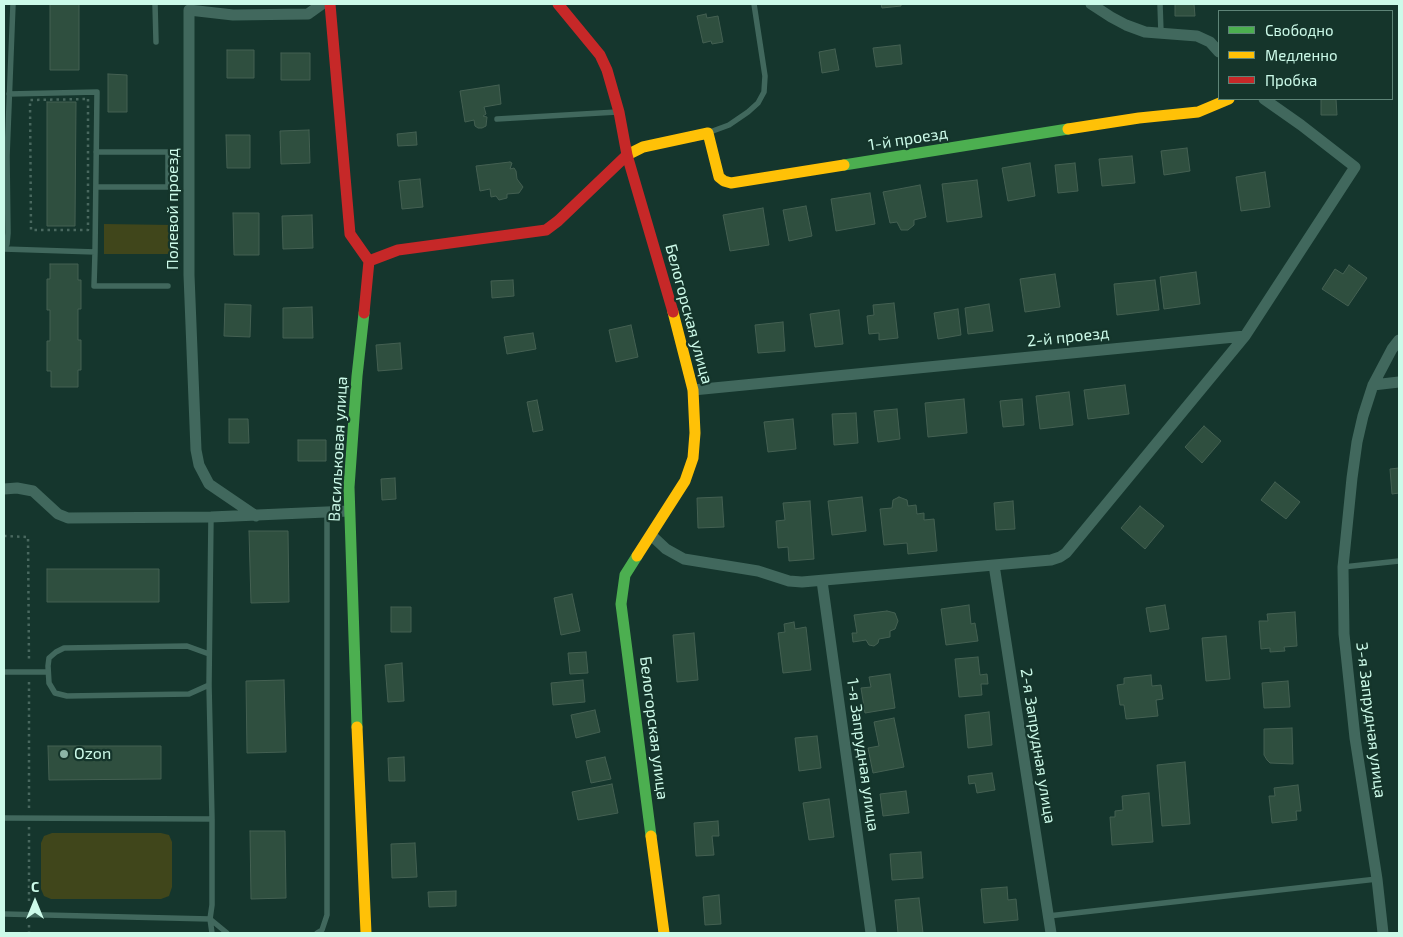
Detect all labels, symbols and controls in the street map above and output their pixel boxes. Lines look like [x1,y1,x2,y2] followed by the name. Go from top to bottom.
[1218,10,1393,100] legend
[1265,21,1334,39] text: Свободно
[1265,46,1338,64] text: Медленно
[1265,71,1317,89] text: Пробка
[867,123,949,155] street label: 1-й проезд
[163,148,183,270] street label: Полевой проезд
[661,242,717,386] street label: Белогорская улица
[1026,323,1110,351] street label: 2-й проезд
[325,376,351,522] street label: Васильковая улица
[1352,641,1390,799] street label: 3-я Запрудная улица
[636,655,672,801] street label: Белогорская улица
[1016,667,1060,825] street label: 2-я Запрудная улица
[843,677,883,833] street label: 1-я Запрудная улица
[74,744,111,764] place label: Ozon
[58,748,70,760] marker: Ozon
[10,877,60,927] north arrow
[31,878,39,895] text: С

